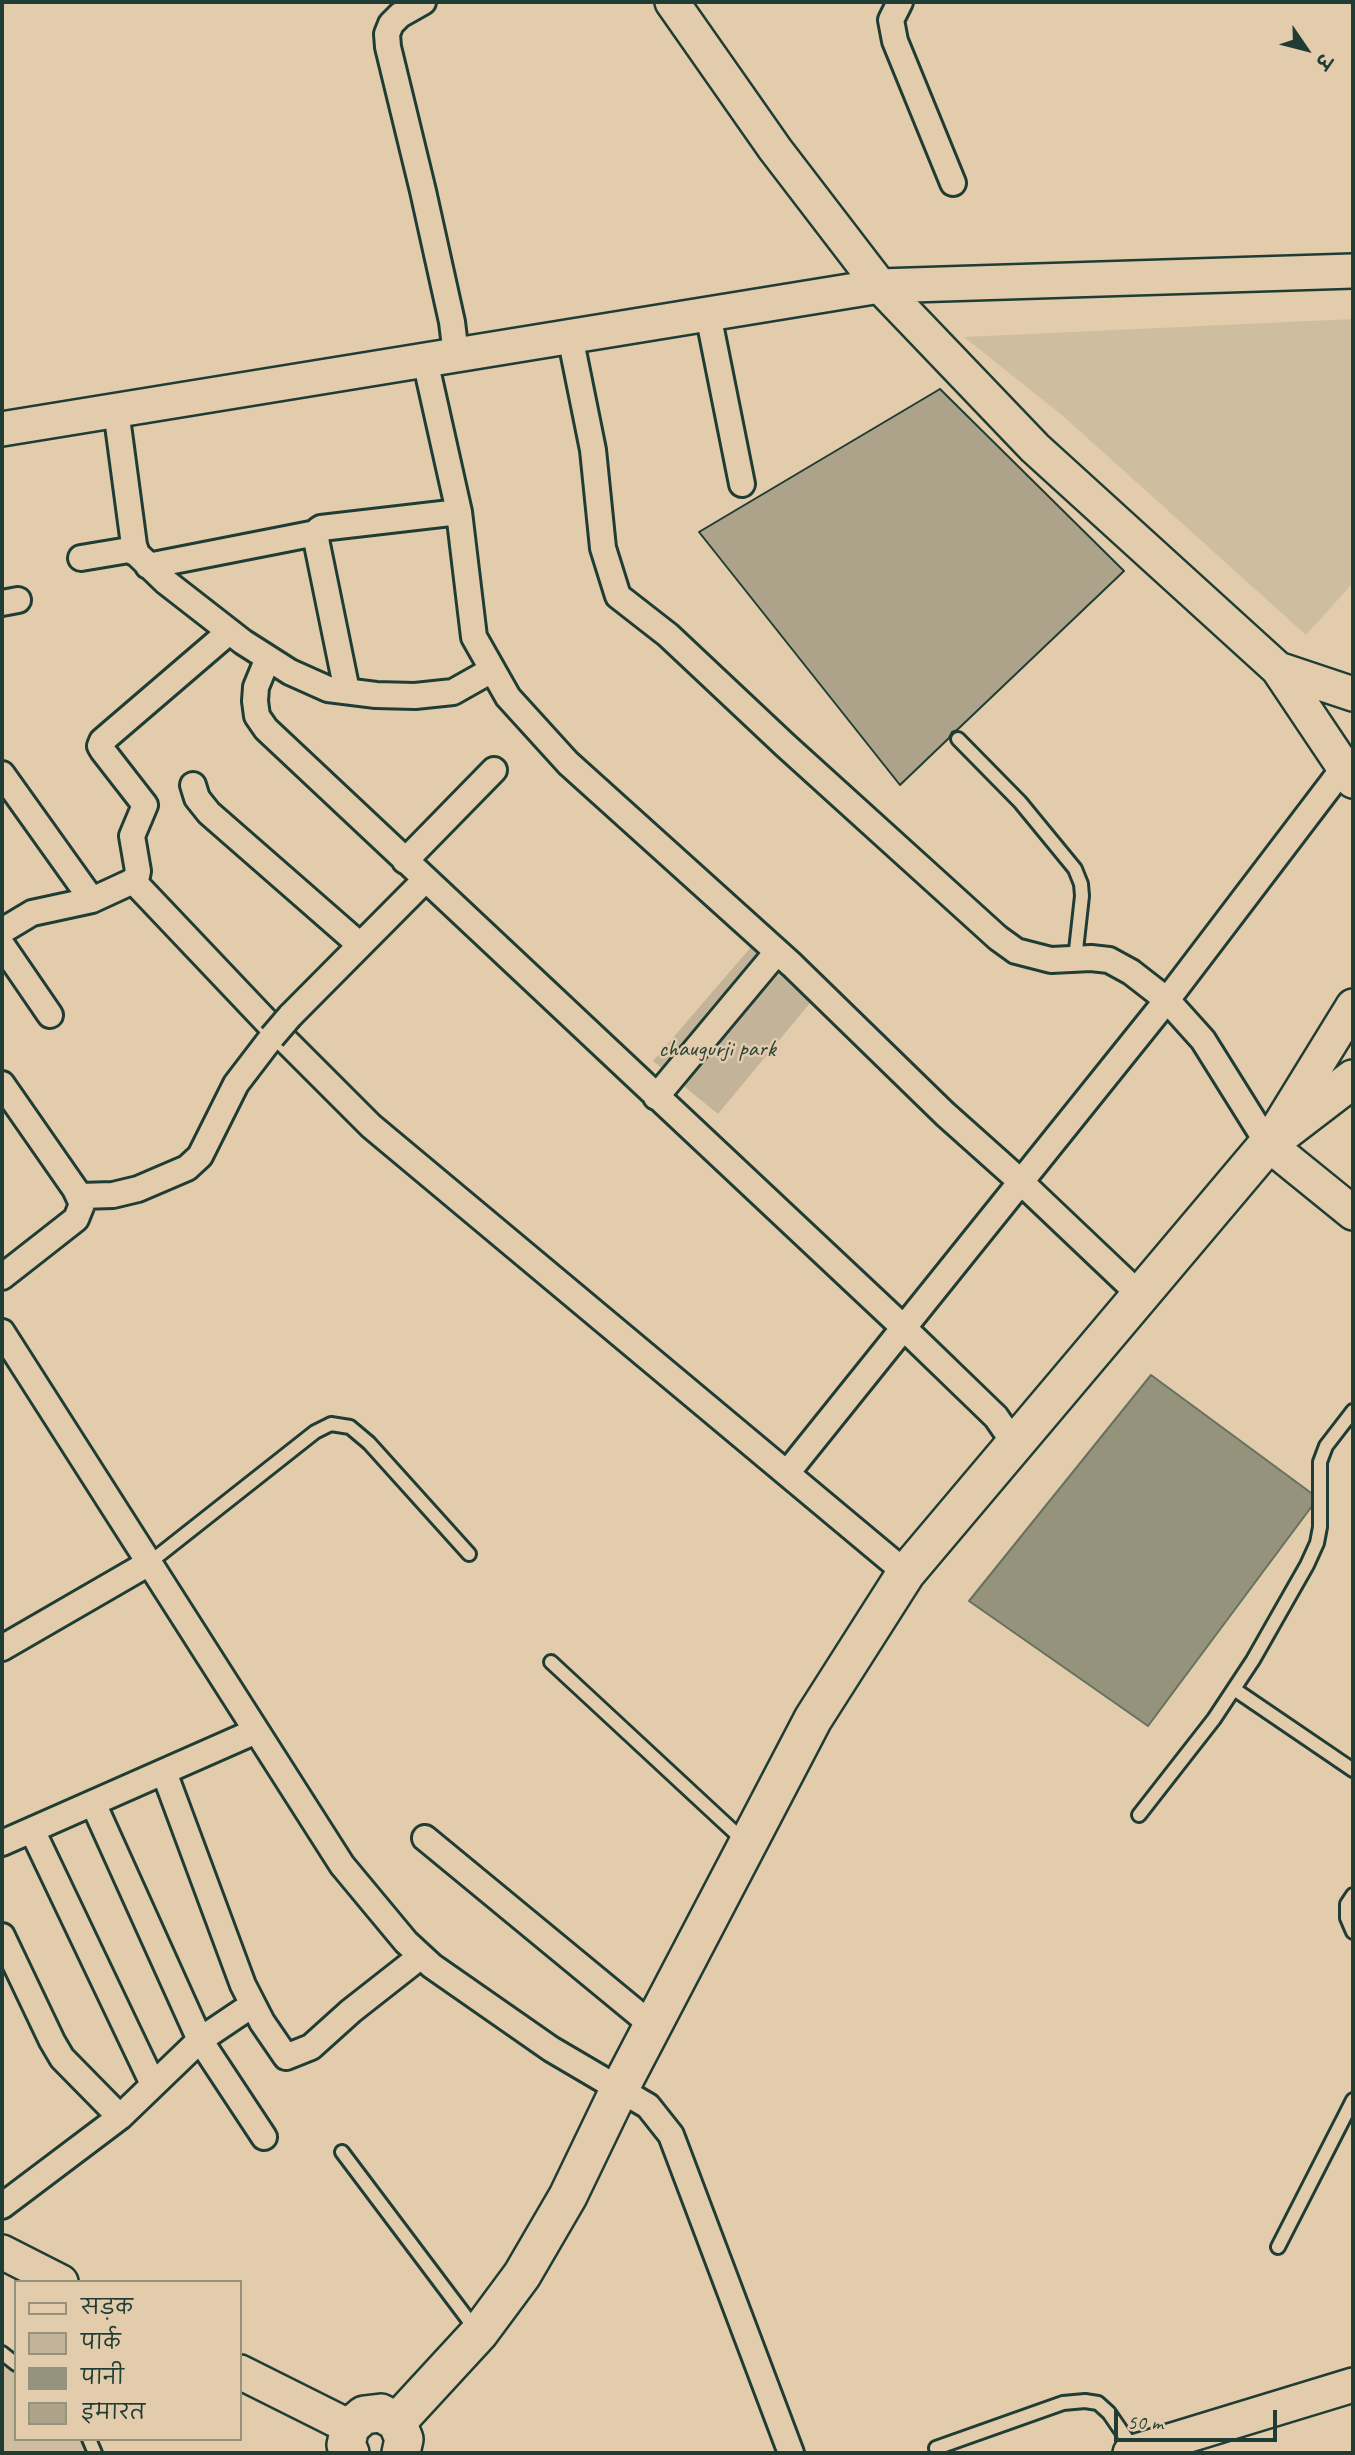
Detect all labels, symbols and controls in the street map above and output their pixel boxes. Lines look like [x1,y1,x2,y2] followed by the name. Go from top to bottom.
[1271,14,1341,84] north arrow
[1310,49,1337,73] text: उ
[659,1036,775,1064] park label: chaugurji park
[14,2280,242,2441] legend
[81,2294,133,2320] text: सड़क
[81,2329,121,2355] text: पार्क
[81,2364,124,2390] text: पानी
[1117,2396,1280,2440] scale bar
[81,2399,145,2425] text: इमारत
[1127,2409,1163,2435] text: 50 m

